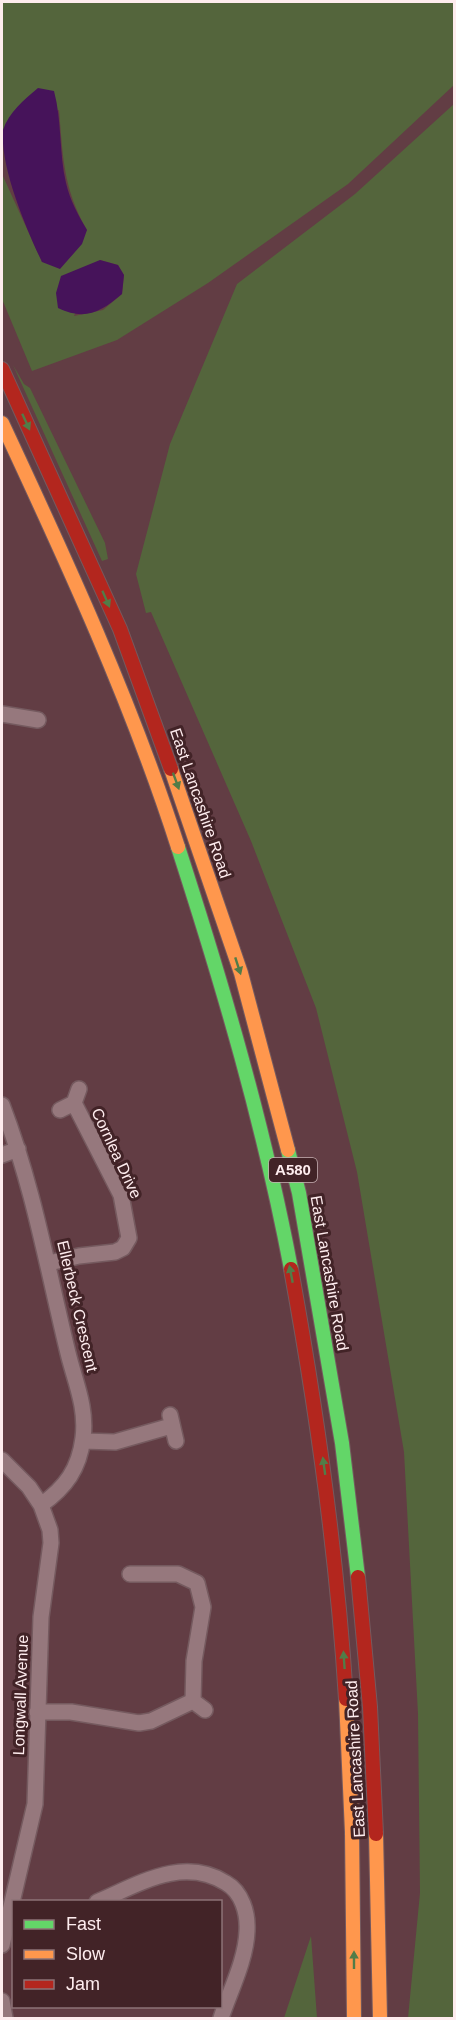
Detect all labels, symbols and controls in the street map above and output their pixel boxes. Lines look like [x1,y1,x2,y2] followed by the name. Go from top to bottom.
[21,413,30,430] one-way arrow
[102,591,111,608] one-way arrow
[167,726,234,880] street label: East Lancashire Road
[172,772,182,790] one-way arrow
[234,957,244,975] one-way arrow
[88,1105,145,1201] street label: Cornlea Drive
[269,1158,317,1182] road number: A580
[307,1194,352,1352] street label: East Lancashire Road
[54,1239,101,1374] street label: Ellerbeck Crescent
[286,1265,295,1284] one-way arrow
[319,1457,328,1476] one-way arrow
[10,1634,31,1756] street label: Longwall Avenue
[340,1651,349,1670] one-way arrow
[343,1680,368,1838] street label: East Lancashire Road
[12,1900,222,2008] legend
[66,1914,101,1934] text: Fast
[66,1944,106,1964] text: Slow
[349,1951,359,1970] one-way arrow
[66,1974,100,1994] text: Jam

